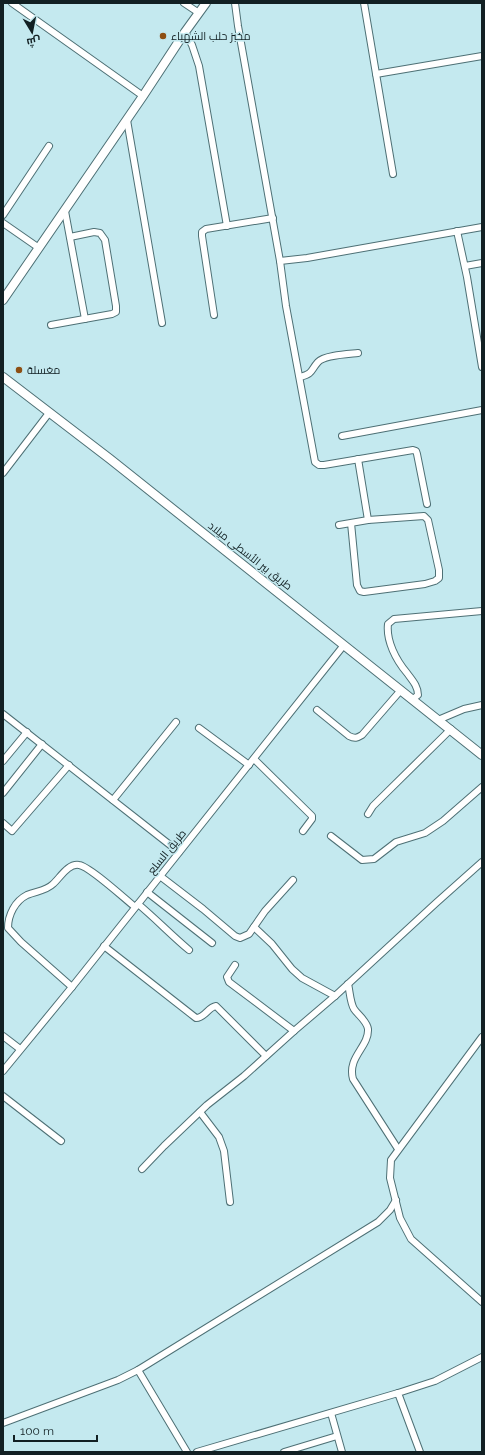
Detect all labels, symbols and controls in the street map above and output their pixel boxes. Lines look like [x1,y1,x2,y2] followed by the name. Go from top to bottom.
[12,12,52,52] north arrow
[171,30,250,43] place label: مخبز حلب الشهباء
[158,31,168,41] marker: مخبز حلب الشهباء
[26,34,42,49] text: ش
[27,364,60,377] place label: مغسلة
[14,365,24,375] marker: مغسلة
[205,519,295,593] street label: طريق بير الأسطى ميلاد
[145,827,190,878] street label: طريق السلع
[14,1417,97,1443] scale bar
[20,1424,54,1438] text: 100 m

